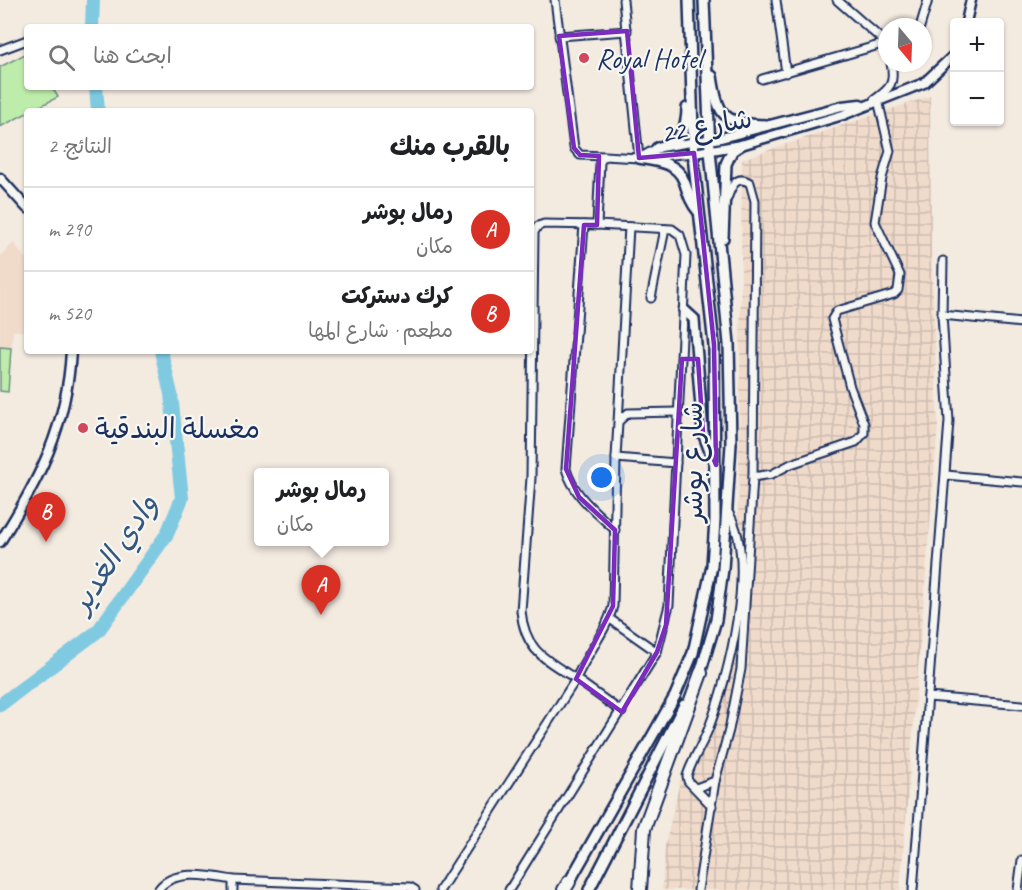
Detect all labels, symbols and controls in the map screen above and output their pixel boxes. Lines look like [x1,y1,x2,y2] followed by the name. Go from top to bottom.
[878,18,932,72] north arrow
[950,18,1004,126] map controls
[950,18,1004,72] button: +
[24,24,534,90] search box
[45,41,78,74] icon: search
[596,41,707,76] place label: Royal Hotel
[93,42,172,70] text: ابحث هنا
[577,51,591,65] marker: Royal Hotel
[950,72,1004,126] button: −
[657,100,755,153] street label: شارع 22
[390,130,510,163] text: بالقرب منك
[48,134,112,159] text: النتائج: 2
[363,198,453,226] text: رمال بوشر
[48,217,91,242] text: 290 m
[485,217,496,242] text: A
[416,234,453,259] text: مكان
[341,282,453,310] text: كرك دستركت
[48,301,91,326] text: 520 m
[485,301,496,326] text: B
[308,318,453,343] text: مطعم · شارع المها
[675,402,712,524] street label: شارع بوشر
[95,411,260,446] place label: مغسلة البندقية
[76,421,90,435] marker: مغسلة البندقية
[587,463,616,492] your location
[254,468,389,546] popup
[277,476,366,504] text: رمال بوشر
[60,487,168,623] water label: وادي الغدير
[26,492,66,542] pin: B
[277,512,314,537] text: مكان
[302,566,340,615] pin: A

